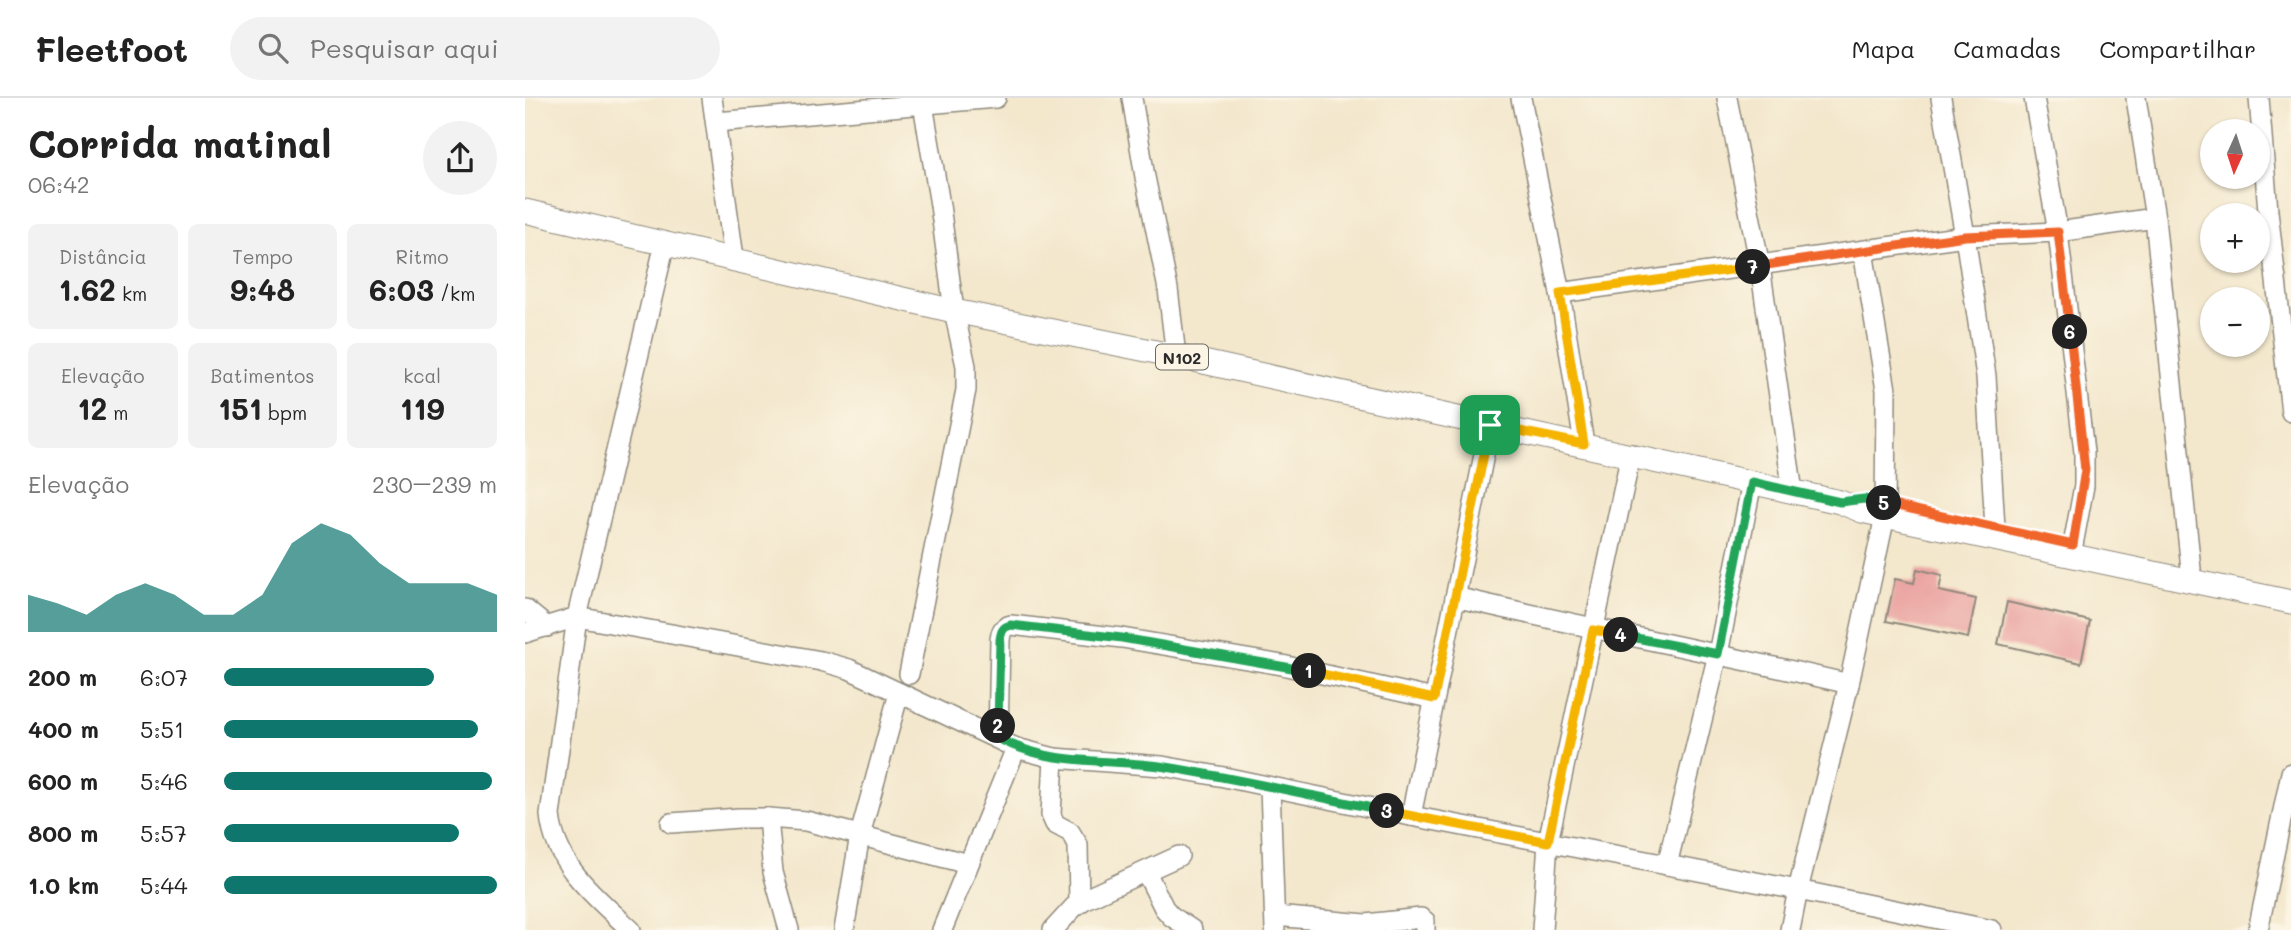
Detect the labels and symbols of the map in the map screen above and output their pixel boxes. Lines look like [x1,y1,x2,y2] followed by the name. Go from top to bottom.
[2200,119,2270,189] north arrow
[1735,250,1771,284] pin: 7
[2053,314,2087,350] pin: 6
[1156,344,1208,370] road number: N102
[1460,395,1520,455] pin
[1867,486,1901,520] pin: 5
[1603,618,1639,652] pin: 4
[1291,654,1327,688] pin: 1
[981,708,1015,744] pin: 2
[1369,794,1405,828] pin: 3

